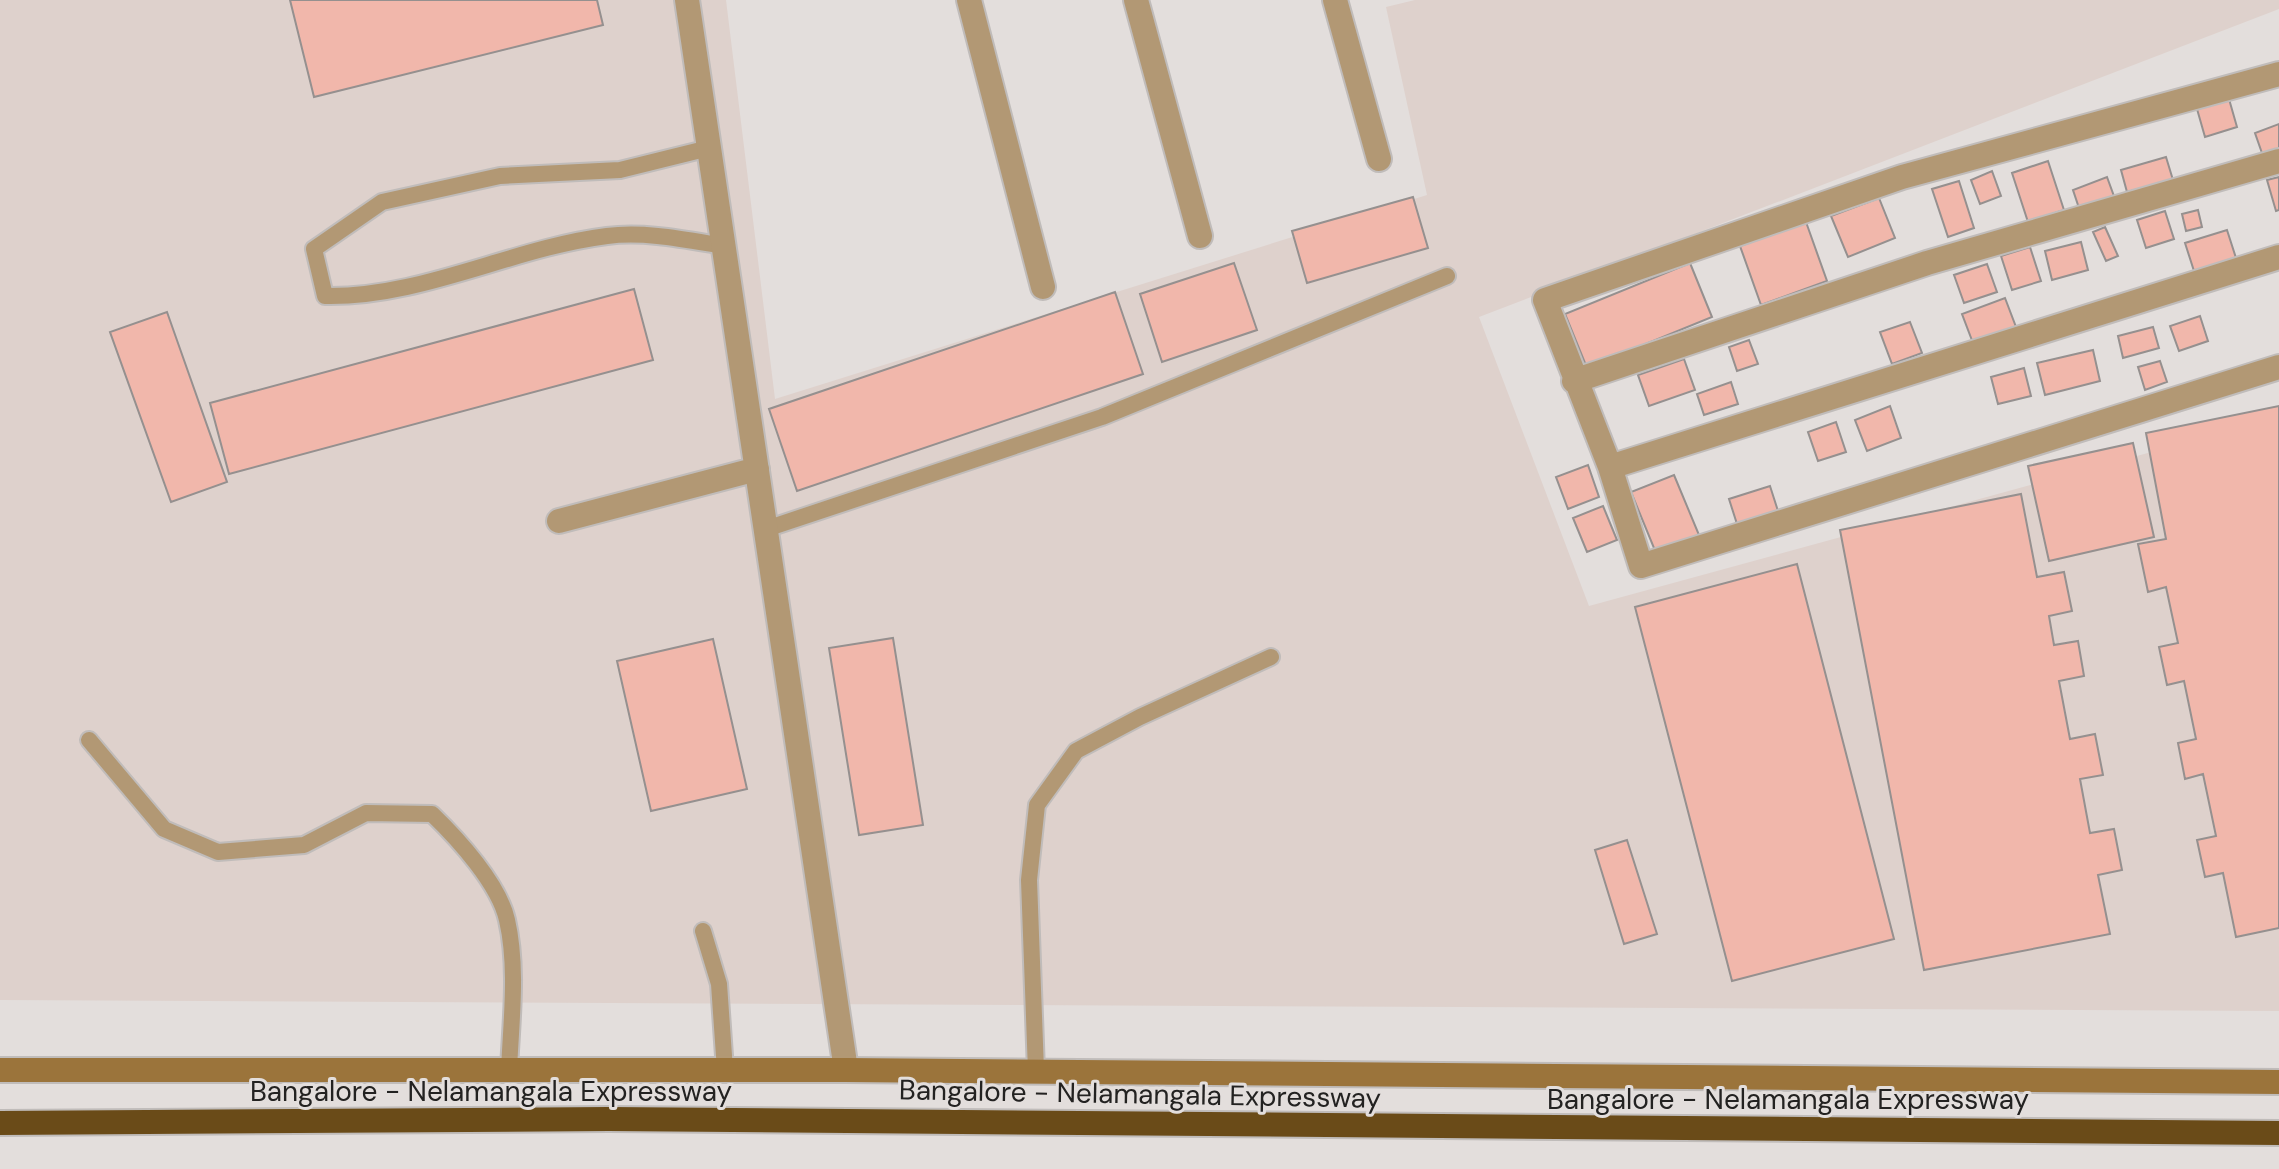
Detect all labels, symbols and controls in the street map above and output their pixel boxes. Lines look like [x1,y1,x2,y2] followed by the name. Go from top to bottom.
[899,1071,1381,1117] street label: Bangalore - Nelamangala Expressway
[250,1073,732,1110] street label: Bangalore - Nelamangala Expressway
[1547,1081,2029,1118] street label: Bangalore - Nelamangala Expressway

